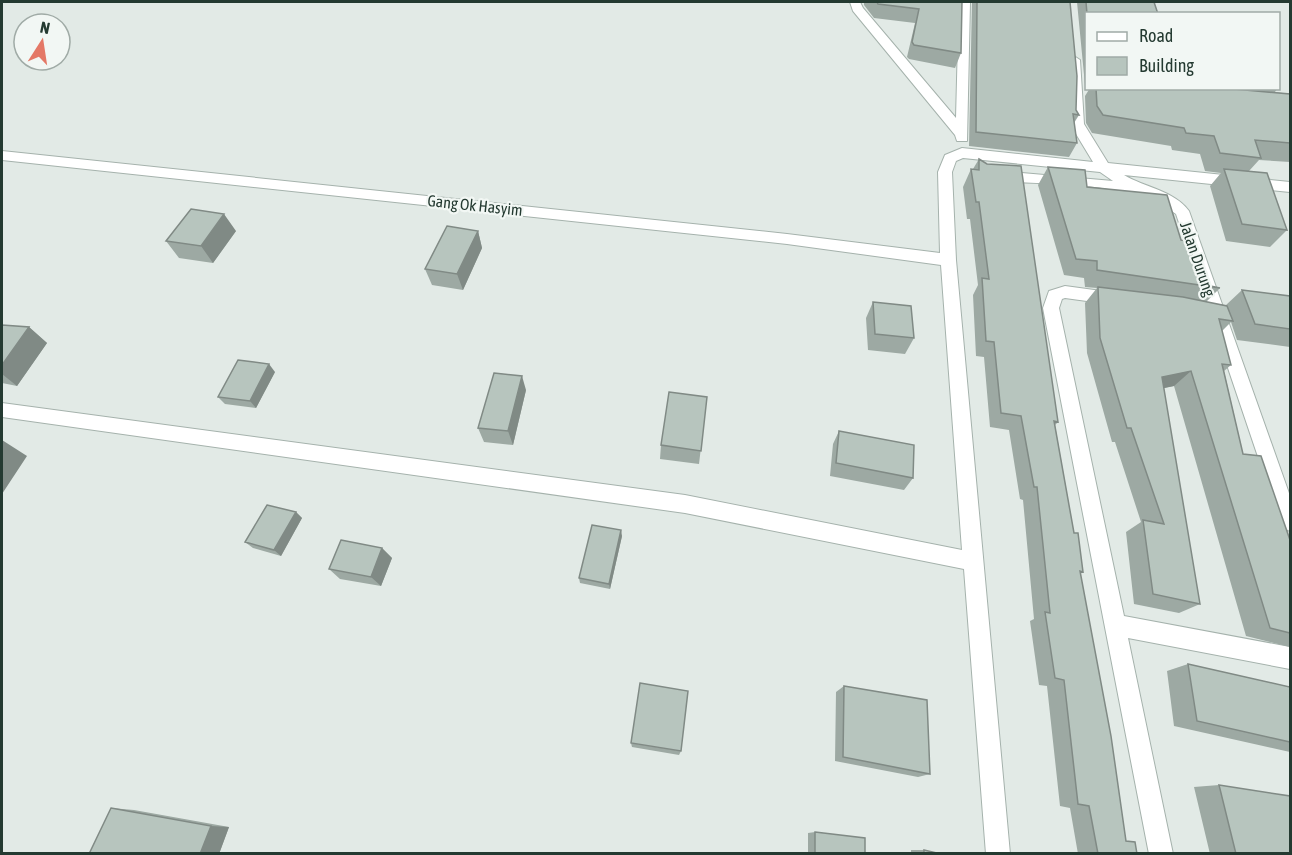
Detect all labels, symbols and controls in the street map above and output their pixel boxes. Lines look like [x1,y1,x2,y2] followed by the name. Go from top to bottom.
[12,12,72,72] north arrow
[1085,12,1280,90] legend
[39,18,52,37] text: N
[1139,25,1173,46] text: Road
[1139,55,1194,76] text: Building
[426,191,523,220] street label: Gang Ok Hasyim
[1176,219,1219,299] street label: Jalan Durung

